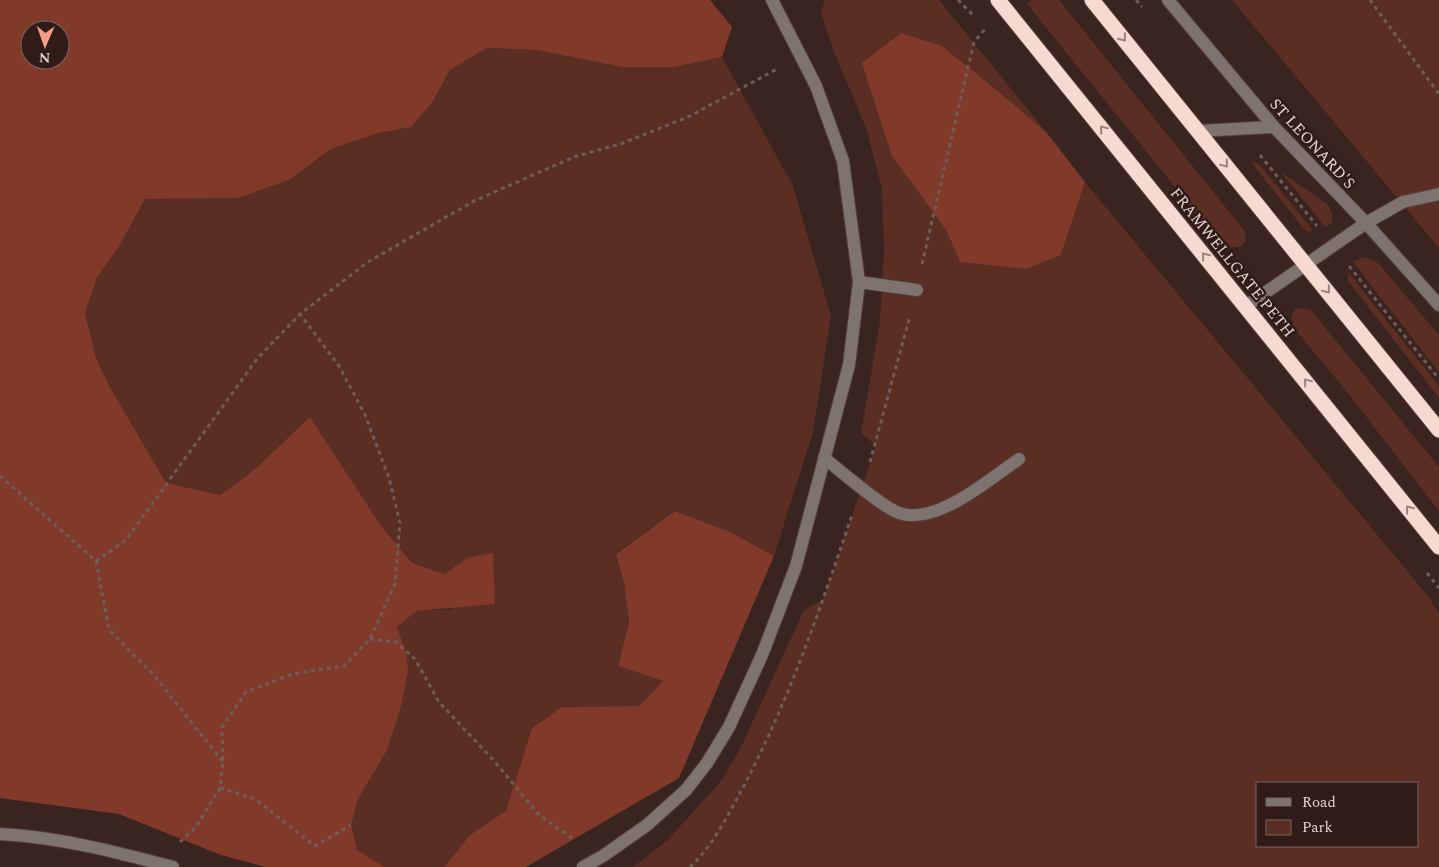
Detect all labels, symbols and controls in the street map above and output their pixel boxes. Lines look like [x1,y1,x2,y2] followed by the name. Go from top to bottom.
[20,20,70,70] north arrow
[1117,32,1125,41] one-way arrow
[38,47,51,68] text: N
[1264,93,1361,194] street label: ST LEONARD'S
[1099,126,1108,135] one-way arrow
[1220,158,1228,167] one-way arrow
[1164,182,1300,343] street label: FRAMWELLGATE PETH
[1202,252,1211,261] one-way arrow
[1322,285,1331,294] one-way arrow
[1305,379,1313,388] one-way arrow
[1406,505,1415,515] one-way arrow
[1256,782,1419,847] legend
[1302,791,1336,814] text: Road
[1302,816,1333,839] text: Park

